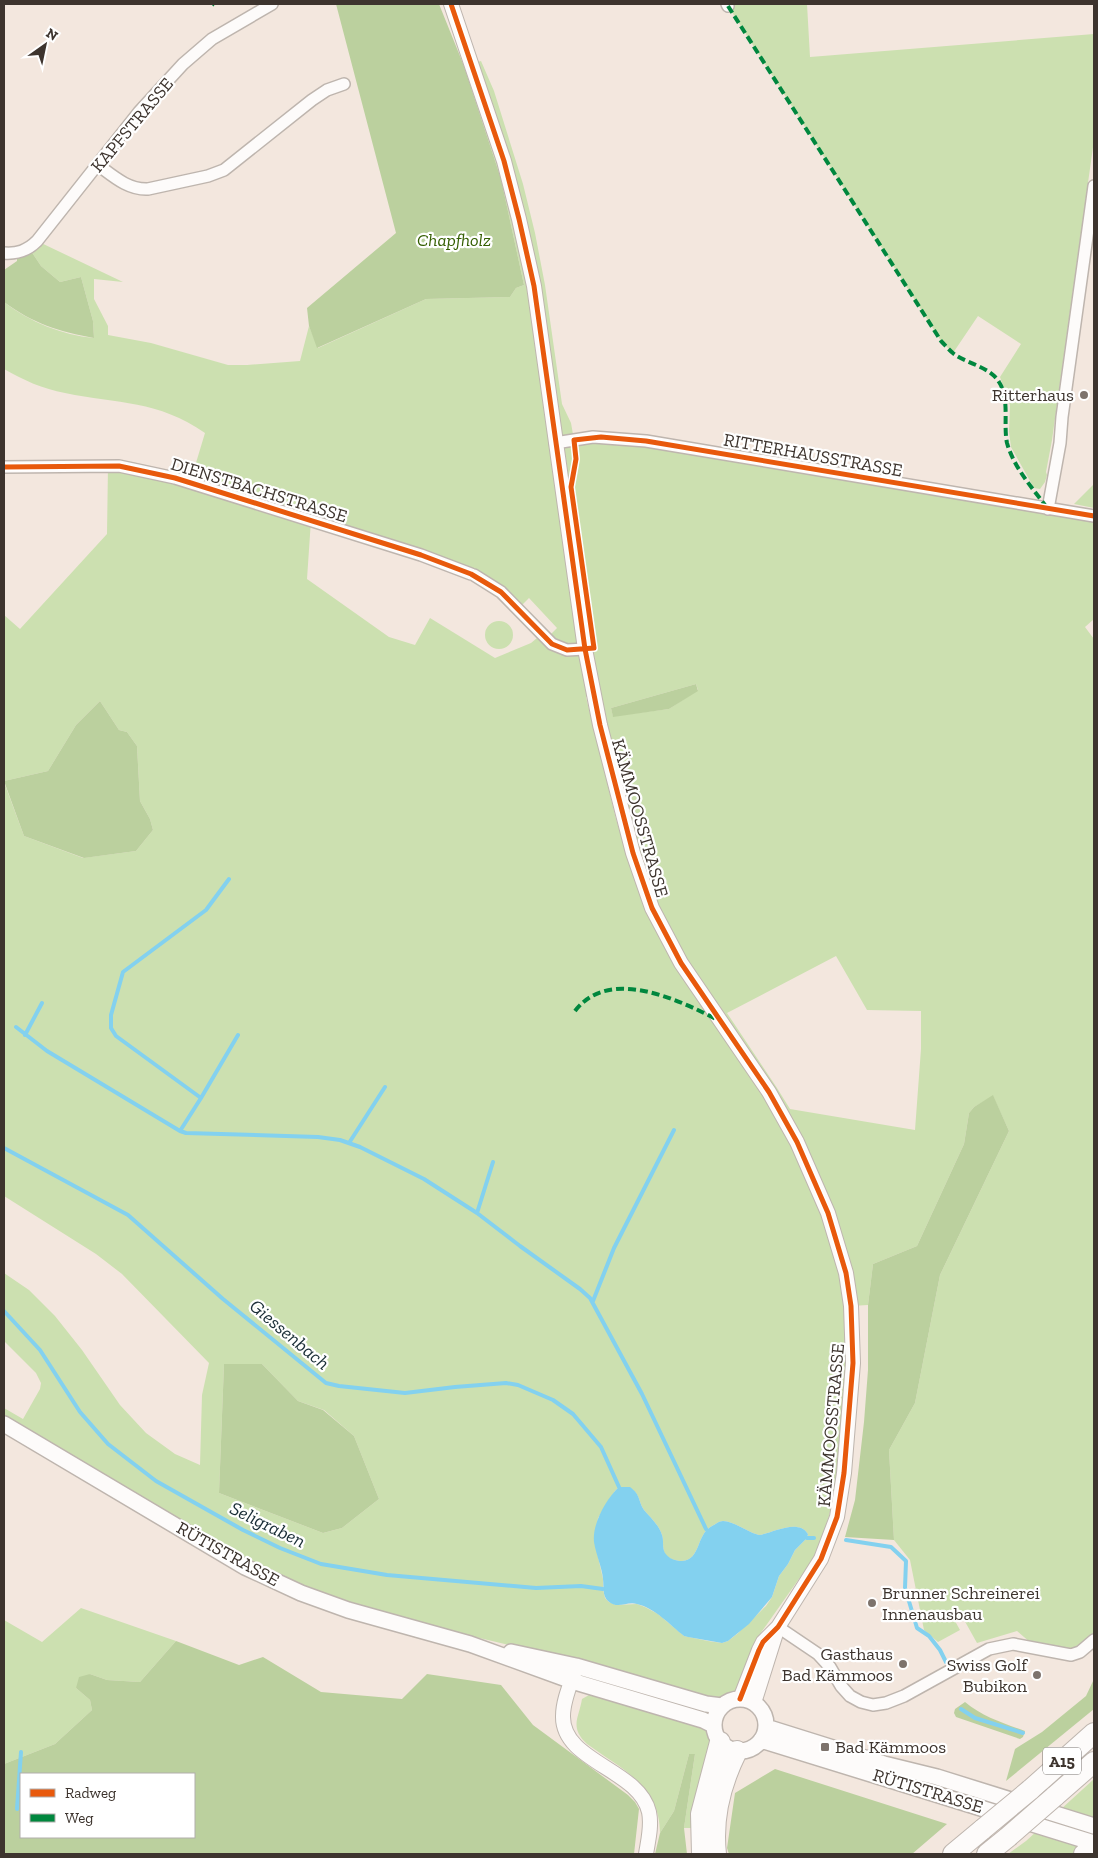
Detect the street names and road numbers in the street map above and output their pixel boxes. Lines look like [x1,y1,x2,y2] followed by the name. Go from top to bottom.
[86,73,178,177] street label: KAPFSTRASSE
[722,428,904,482] street label: RITTERHAUSSTRASSE
[168,453,350,527] street label: DIENSTBACHSTRASSE
[607,736,673,900] street label: KÄMMOOSSTRASSE
[813,1342,849,1508] street label: KÄMMOOSSTRASSE
[173,1517,283,1591] street label: RÜTISTRASSE
[1043,1748,1081,1774] road number: A15
[870,1764,986,1818] street label: RÜTISTRASSE

